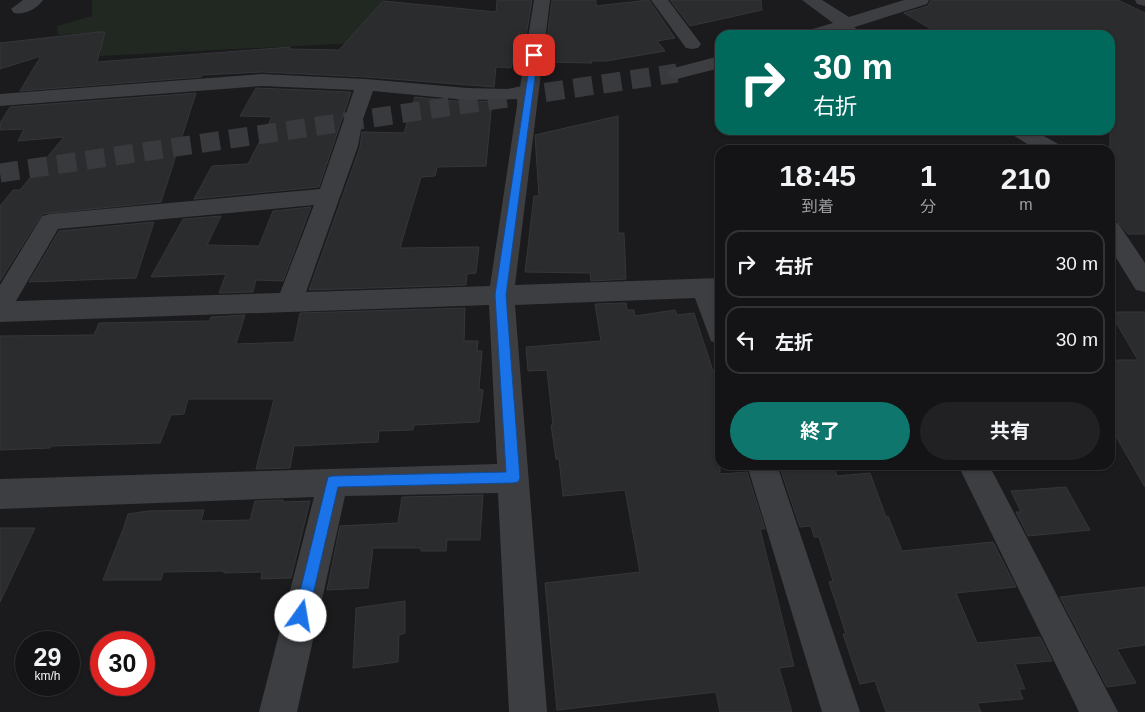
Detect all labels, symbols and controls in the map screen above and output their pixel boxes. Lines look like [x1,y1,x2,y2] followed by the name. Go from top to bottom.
[513,34,555,76] pin
[520,41,548,69] icon: arrive
[813,47,893,86] text: 30 m
[730,50,795,115] icon: right
[813,94,857,119] text: 右折
[779,159,856,192] text: 18:45
[920,159,937,192] text: 1
[1001,162,1051,195] text: 210
[1019,196,1032,213] text: m
[801,198,834,215] text: 到着
[920,198,936,215] text: 分
[732,250,760,278] icon: right
[1056,253,1098,274] text: 30 m
[775,256,813,277] text: 右折
[732,326,760,354] icon: left
[1056,329,1098,350] text: 30 m
[775,332,813,353] text: 左折
[730,402,910,460] button: 終了
[920,402,1100,460] button: 共有
[274,589,326,641] position arrow
[90,631,155,696] speed limit sign: 30
[34,643,61,671] text: 29
[34,669,61,683] text: km/h

